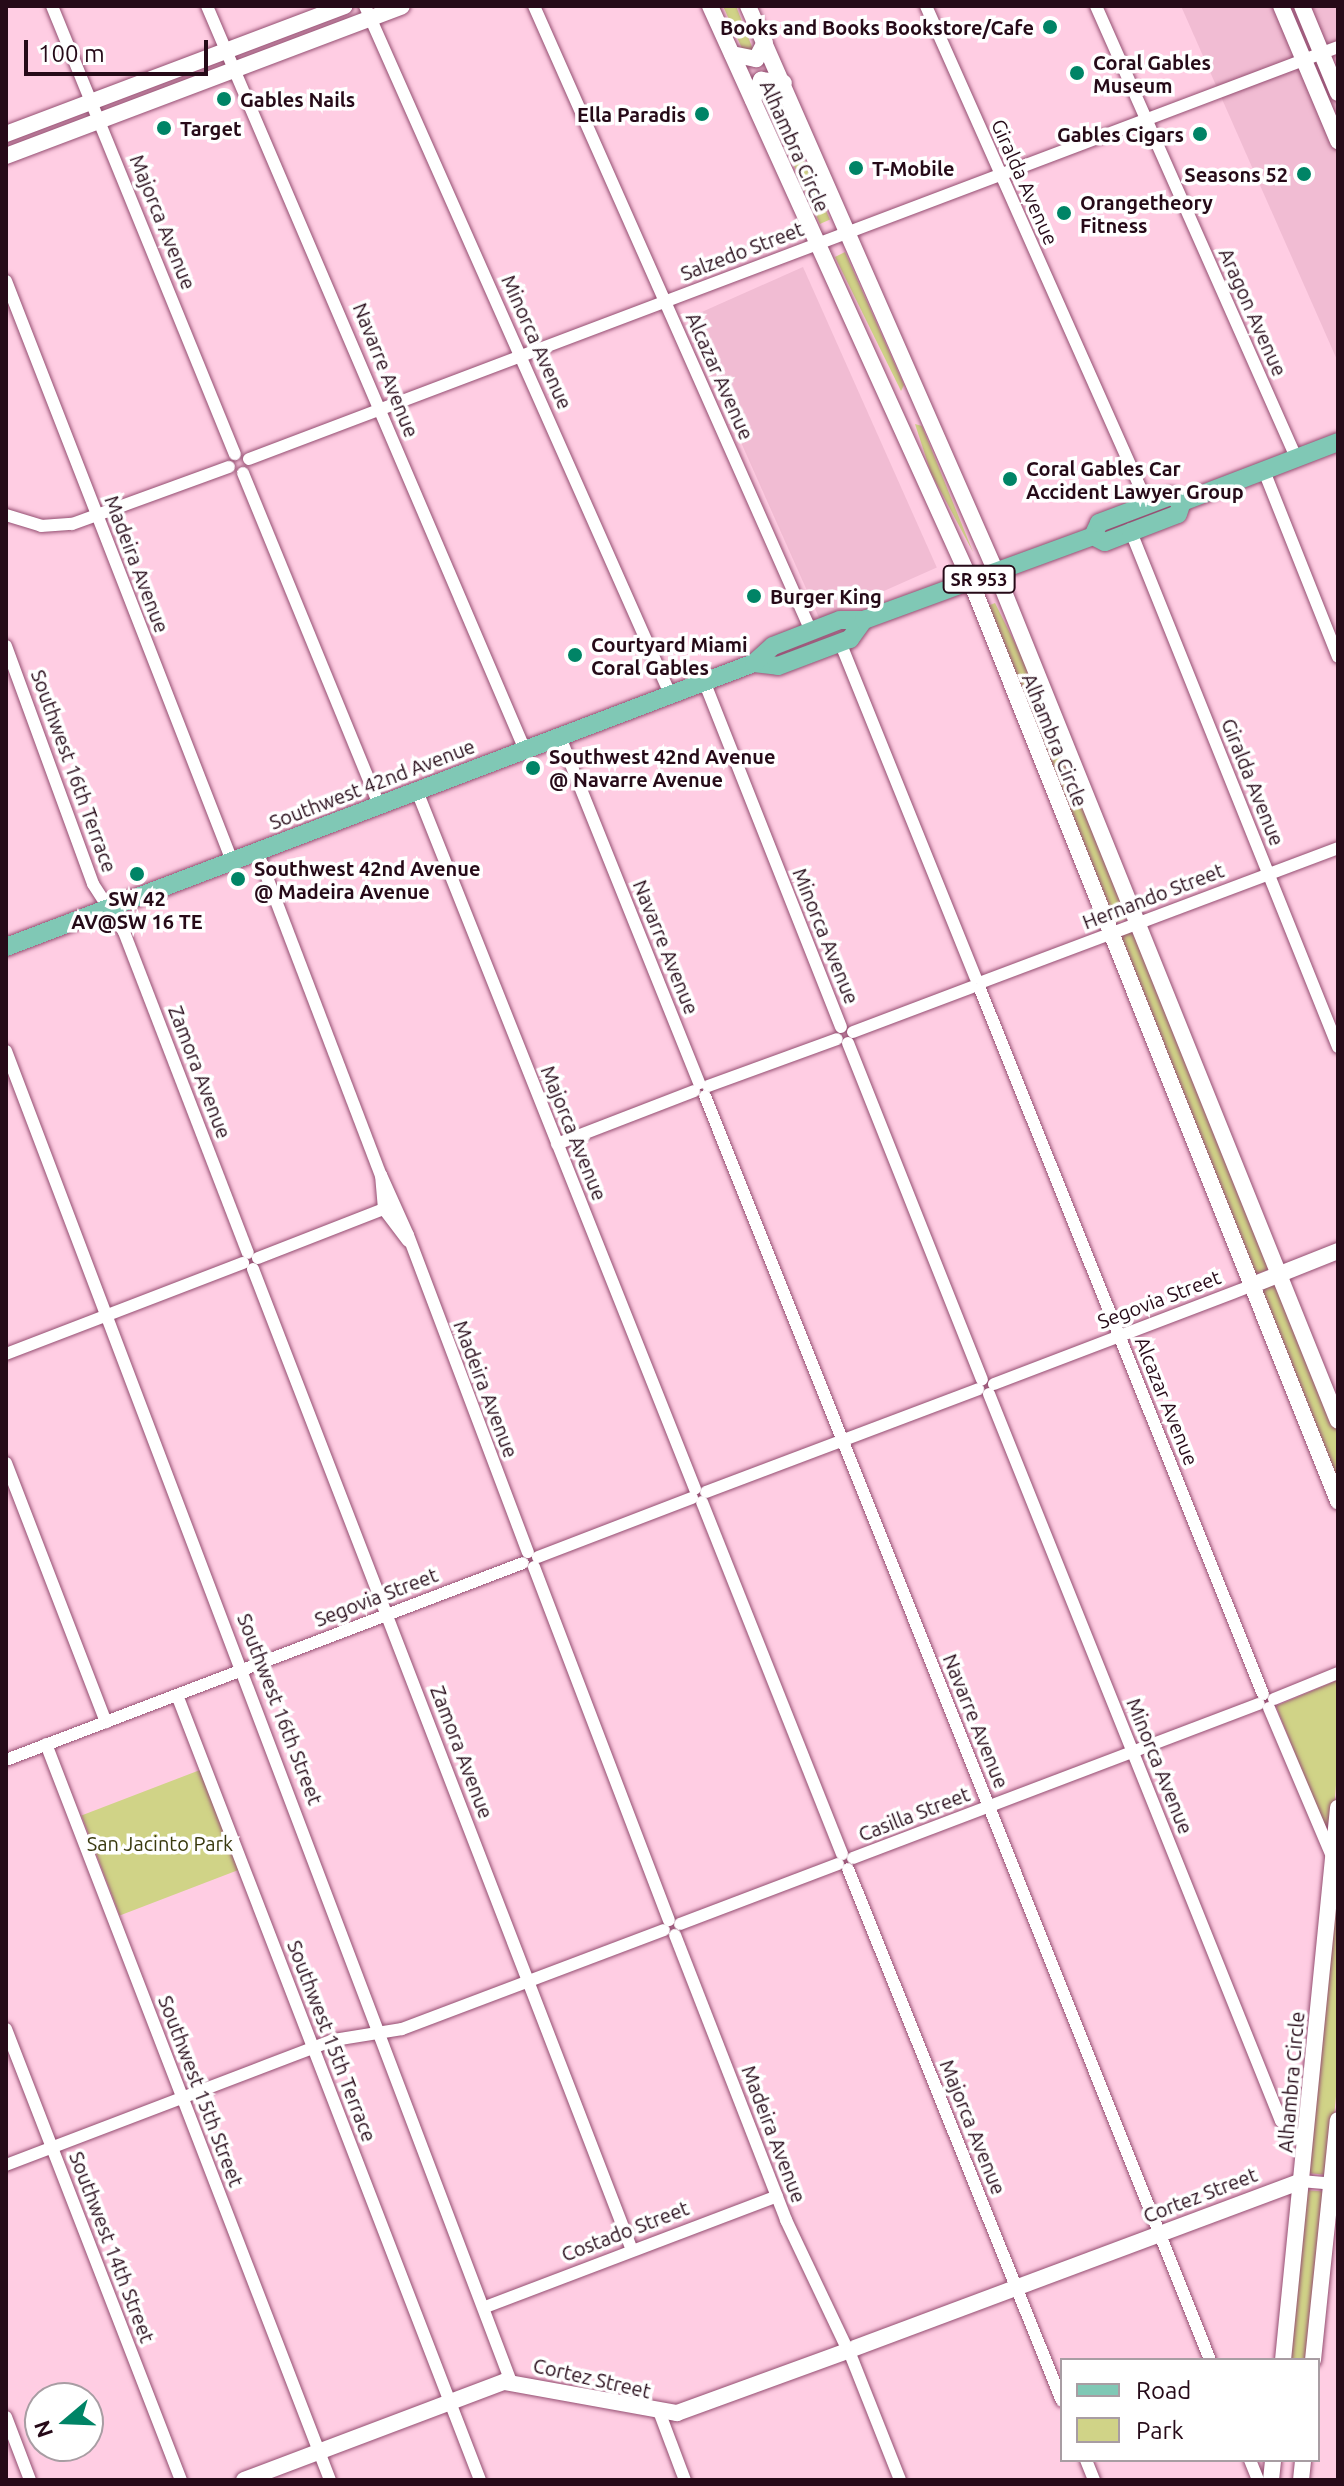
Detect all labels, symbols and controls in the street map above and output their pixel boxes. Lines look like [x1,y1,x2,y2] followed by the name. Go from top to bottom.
[720,15,1034,39] place label: Books and Books Bookstore/Cafe
[1041,18,1059,36] marker: Books and Books Bookstore/Cafe
[28,24,212,74] scale bar
[38,40,105,67] text: 100 m
[1093,50,1211,97] place label: Coral Gables Museum
[1068,64,1086,82] marker: Coral Gables Museum
[755,76,835,216] street label: Alhambra Circle
[240,87,355,111] place label: Gables Nails
[215,90,233,108] marker: Gables Nails
[577,102,686,126] place label: Ella Paradis
[693,105,711,123] marker: Ella Paradis
[987,115,1063,249] street label: Giralda Avenue
[180,116,242,140] place label: Target
[155,119,173,137] marker: Target
[1057,122,1184,146] place label: Gables Cigars
[1191,125,1209,143] marker: Gables Cigars
[125,151,201,293] street label: Majorca Avenue
[872,156,954,180] place label: T-Mobile
[847,159,865,177] marker: T-Mobile
[1184,162,1288,186] place label: Seasons 52
[1295,165,1313,183] marker: Seasons 52
[1080,190,1213,237] place label: Orangetheory Fitness
[1055,204,1073,222] marker: Orangetheory Fitness
[677,217,807,285] street label: Salzedo Street
[1214,244,1292,380] street label: Aragon Avenue
[497,271,577,413] street label: Minorca Avenue
[348,299,424,441] street label: Navarre Avenue
[681,309,759,443] street label: Alcazar Avenue
[1026,456,1244,503] place label: Coral Gables Car Accident Lawyer Group
[1001,470,1019,488] marker: Coral Gables Car Accident Lawyer Group
[100,492,174,636] street label: Madeira Avenue
[941,565,1017,593] road number: SR 953
[770,584,882,608] place label: Burger King
[745,587,763,605] marker: Burger King
[591,632,747,679] place label: Courtyard Miami Coral Gables
[566,646,584,664] marker: Courtyard Miami Coral Gables
[26,666,122,876] street label: Southwest 16th Terrace
[1017,670,1093,810] street label: Alhambra Circle
[1217,715,1289,849] street label: Giralda Avenue
[266,734,478,834] street label: Southwest 42nd Avenue
[549,744,775,791] place label: Southwest 42nd Avenue @ Navarre Avenue
[524,759,542,777] marker: Southwest 42nd Avenue @ Navarre Avenue
[254,856,480,903] place label: Southwest 42nd Avenue @ Madeira Avenue
[1079,858,1227,934] street label: Hernando Street
[128,865,146,883] marker: SW 42 AV@SW 16 TE
[788,865,864,1007] street label: Minorca Avenue
[229,870,247,888] marker: Southwest 42nd Avenue @ Madeira Avenue
[628,876,704,1018] street label: Navarre Avenue
[71,886,203,933] place label: SW 42 AV@SW 16 TE
[164,1002,236,1142] street label: Zamora Avenue
[536,1062,612,1204] street label: Majorca Avenue
[1094,1265,1224,1333] street label: Segovia Street
[449,1317,523,1461] street label: Madeira Avenue
[1130,1333,1204,1469] street label: Alcazar Avenue
[311,1563,441,1631] street label: Segovia Street
[232,1610,328,1808] street label: Southwest 16th Street
[938,1650,1014,1792] street label: Navarre Avenue
[426,1682,498,1822] street label: Zamora Avenue
[1122,1695,1198,1837] street label: Minorca Avenue
[855,1782,973,1846] street label: Casilla Street
[87,1831,233,1855] park label: San Jacinto Park
[282,1937,382,2145] street label: Southwest 15th Terrace
[153,1992,249,2190] street label: Southwest 15th Street
[1273,2010,1309,2154] street label: Alhambra Circle
[935,2056,1011,2198] street label: Majorca Avenue
[737,2062,811,2206] street label: Madeira Avenue
[64,2148,160,2346] street label: Southwest 14th Street
[1140,2162,1260,2228] street label: Cortez Street
[558,2196,692,2266] street label: Costado Street
[531,2353,653,2403] street label: Cortez Street
[1060,2358,1320,2462] legend
[1136,2377,1191,2404] text: Road
[24,2382,104,2462] north arrow
[28,2417,57,2441] text: N
[1136,2417,1184,2444] text: Park

